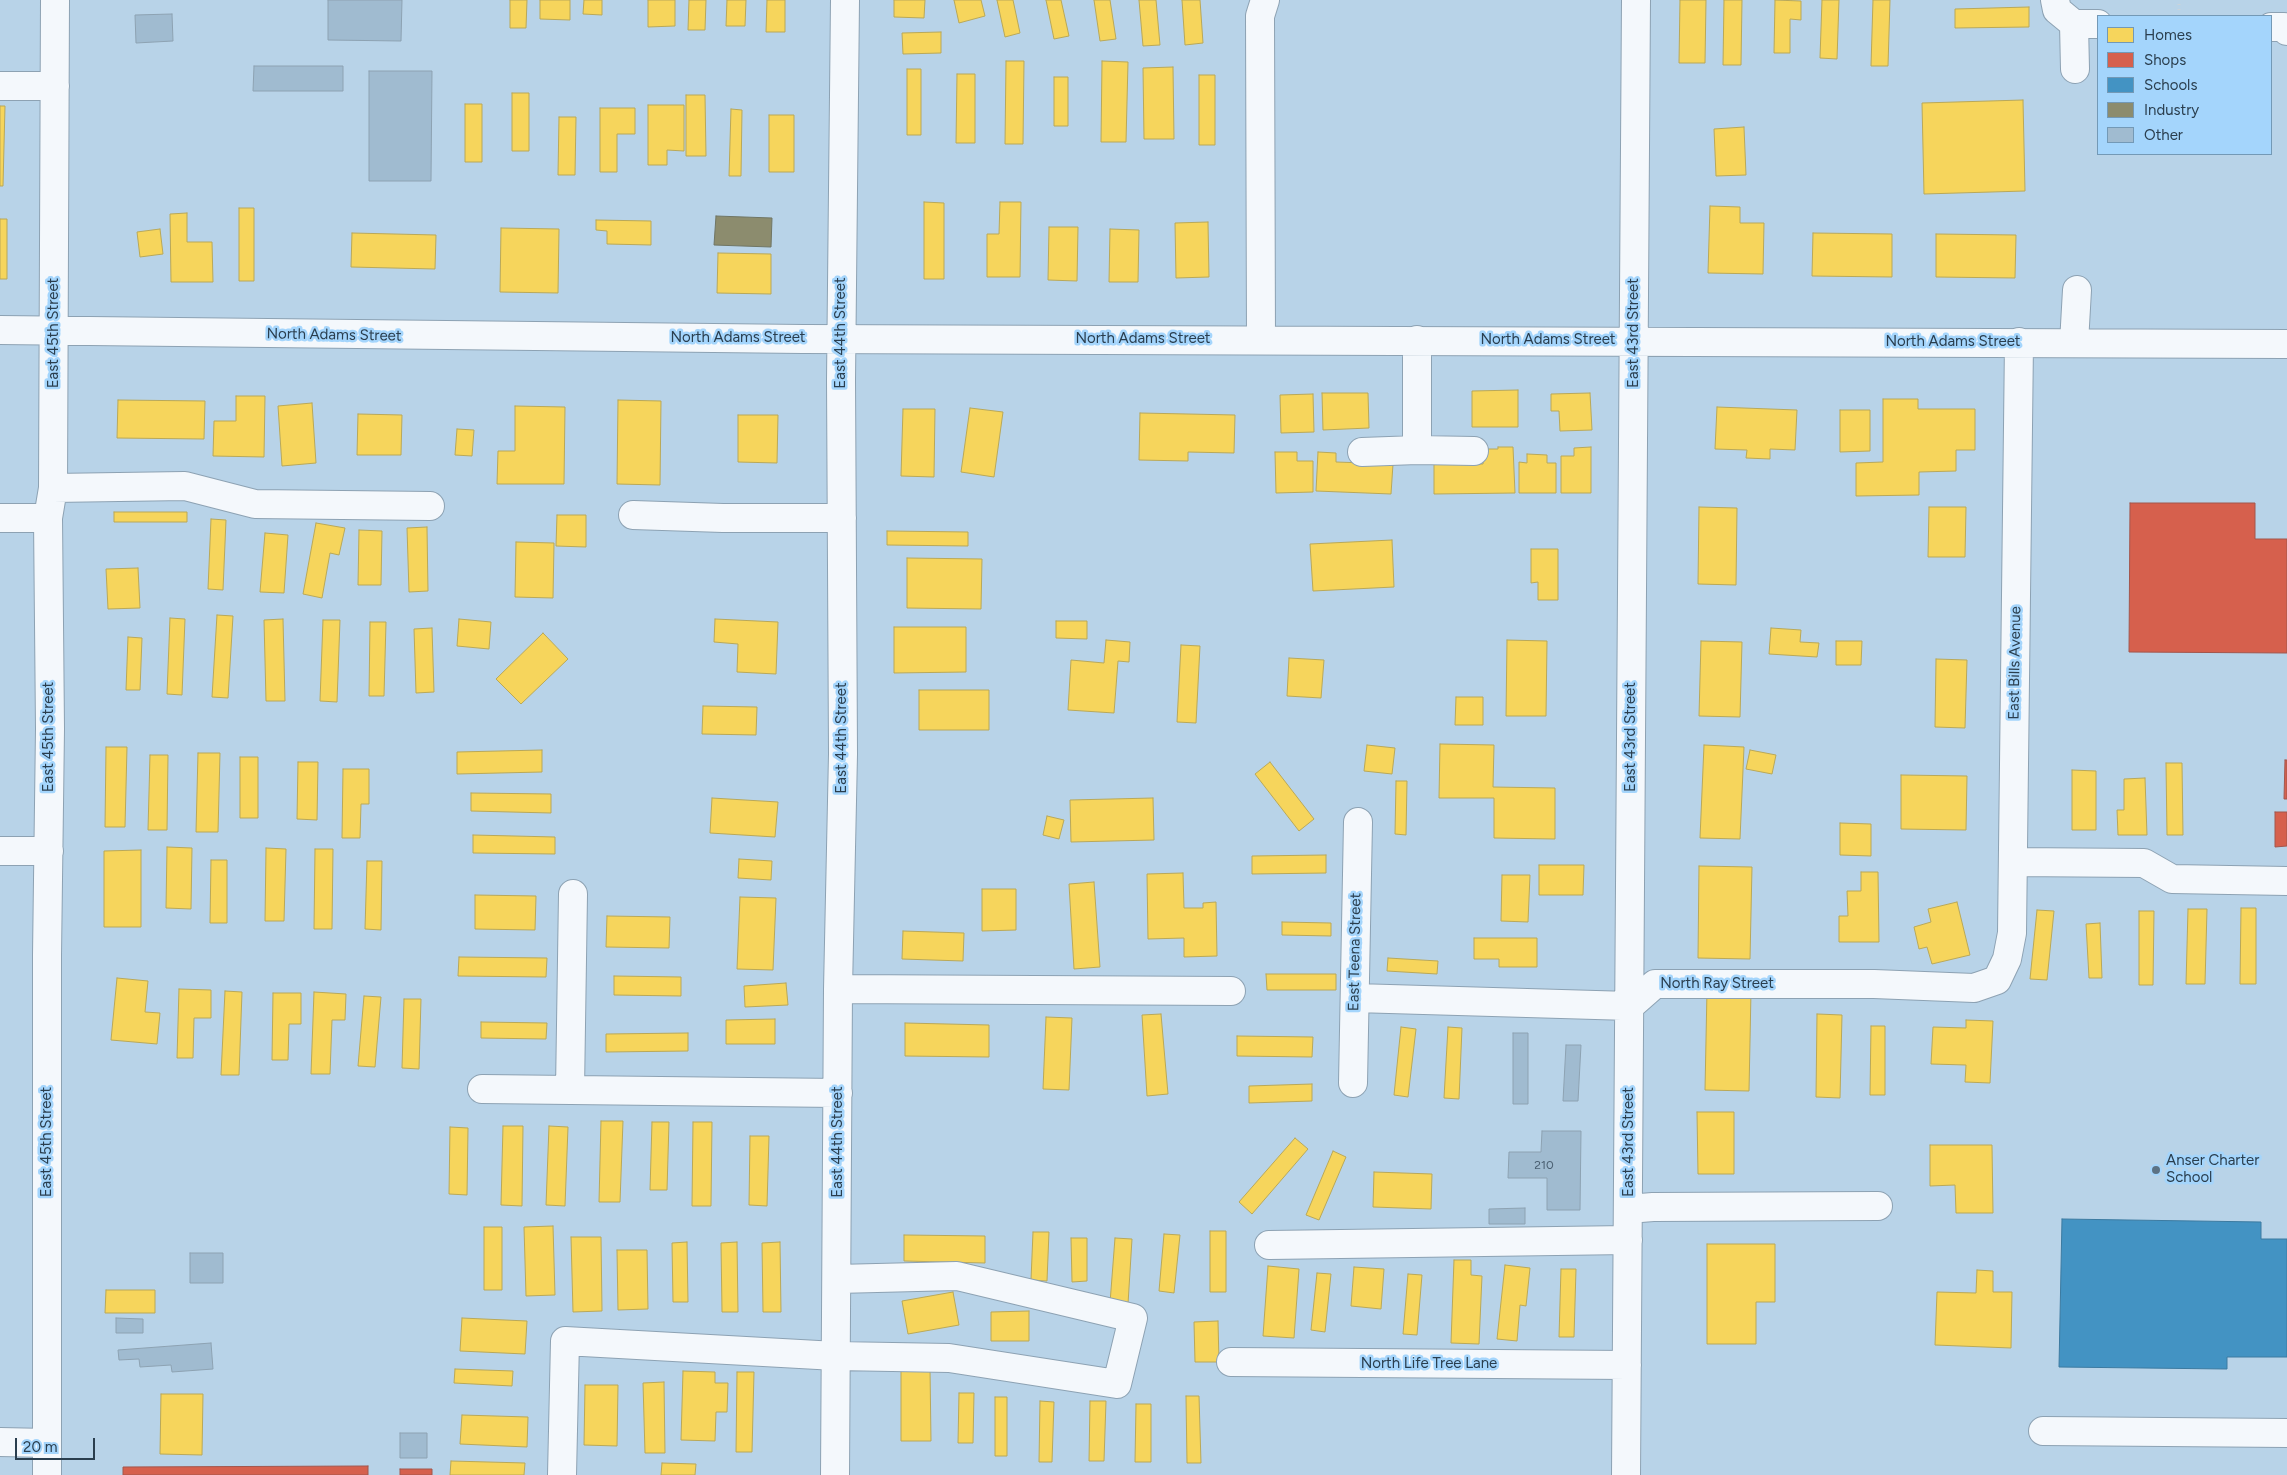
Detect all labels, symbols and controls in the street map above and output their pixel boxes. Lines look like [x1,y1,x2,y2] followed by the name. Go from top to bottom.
[2097,15,2272,155] legend
[2144,26,2192,44] text: Homes
[2144,51,2186,69] text: Shops
[2144,76,2197,94] text: Schools
[2144,101,2199,119] text: Industry
[2144,126,2183,144] text: Other
[832,277,850,389] street label: East 44th Street
[45,278,63,388] street label: East 45th Street
[1625,278,1643,388] street label: East 43rd Street
[266,325,402,345] street label: North Adams Street
[670,329,806,347] street label: North Adams Street
[1075,330,1211,348] street label: North Adams Street
[1480,331,1616,349] street label: North Adams Street
[1885,333,2021,351] street label: North Adams Street
[2005,606,2025,720] street label: East Bills Avenue
[40,682,58,792] street label: East 45th Street
[833,682,851,794] street label: East 44th Street
[1622,682,1640,792] street label: East 43rd Street
[1345,893,1365,1011] street label: East Teena Street
[1660,975,1774,993] street label: North Ray Street
[829,1086,847,1198] street label: East 44th Street
[38,1087,56,1197] street label: East 45th Street
[1620,1087,1638,1197] street label: East 43rd Street
[2166,1152,2259,1187] place label: Anser Charter School
[1534,1158,1554,1172] house number: 210
[2150,1164,2162,1176] marker: Anser Charter School
[1361,1355,1497,1373] street label: North Life Tree Lane
[18,1428,98,1460] scale bar
[23,1438,57,1456] text: 20 m

